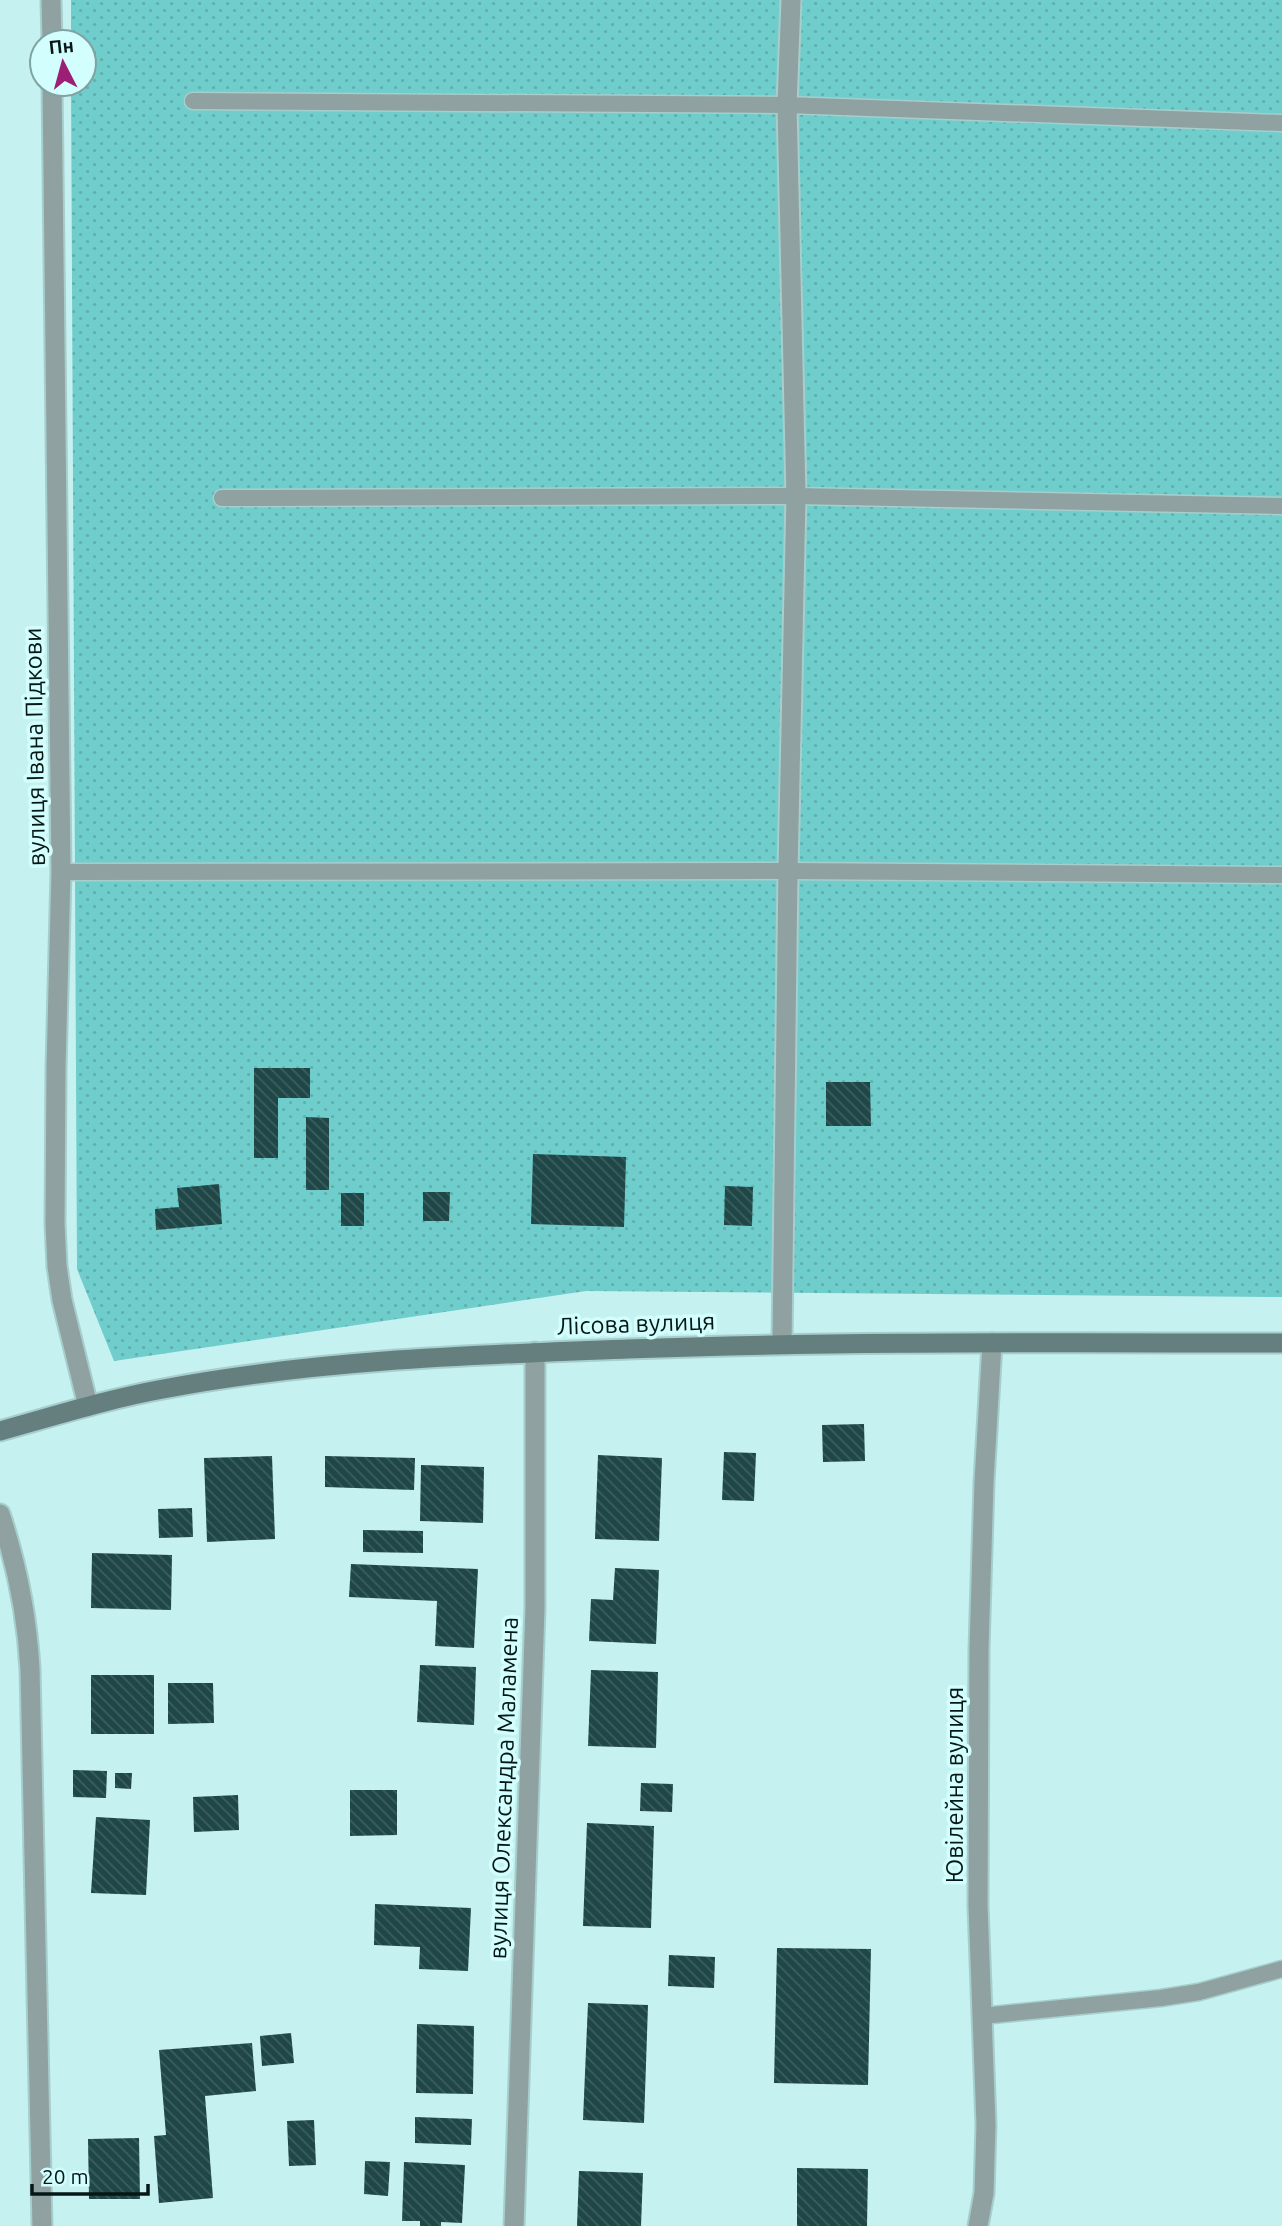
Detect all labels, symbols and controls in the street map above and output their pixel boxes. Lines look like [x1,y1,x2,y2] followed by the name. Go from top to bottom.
[28,28,98,98] north arrow
[48,34,75,58] text: Пн
[19,628,50,866] street label: вулиця Івана Підкови
[556,1307,715,1340] street label: Лісова вулиця
[484,1616,523,1960] street label: вулиця Олександра Маламена
[941,1687,968,1883] street label: Ювілейна вулиця
[32,2152,147,2196] scale bar
[42,2164,89,2188] text: 20 m

